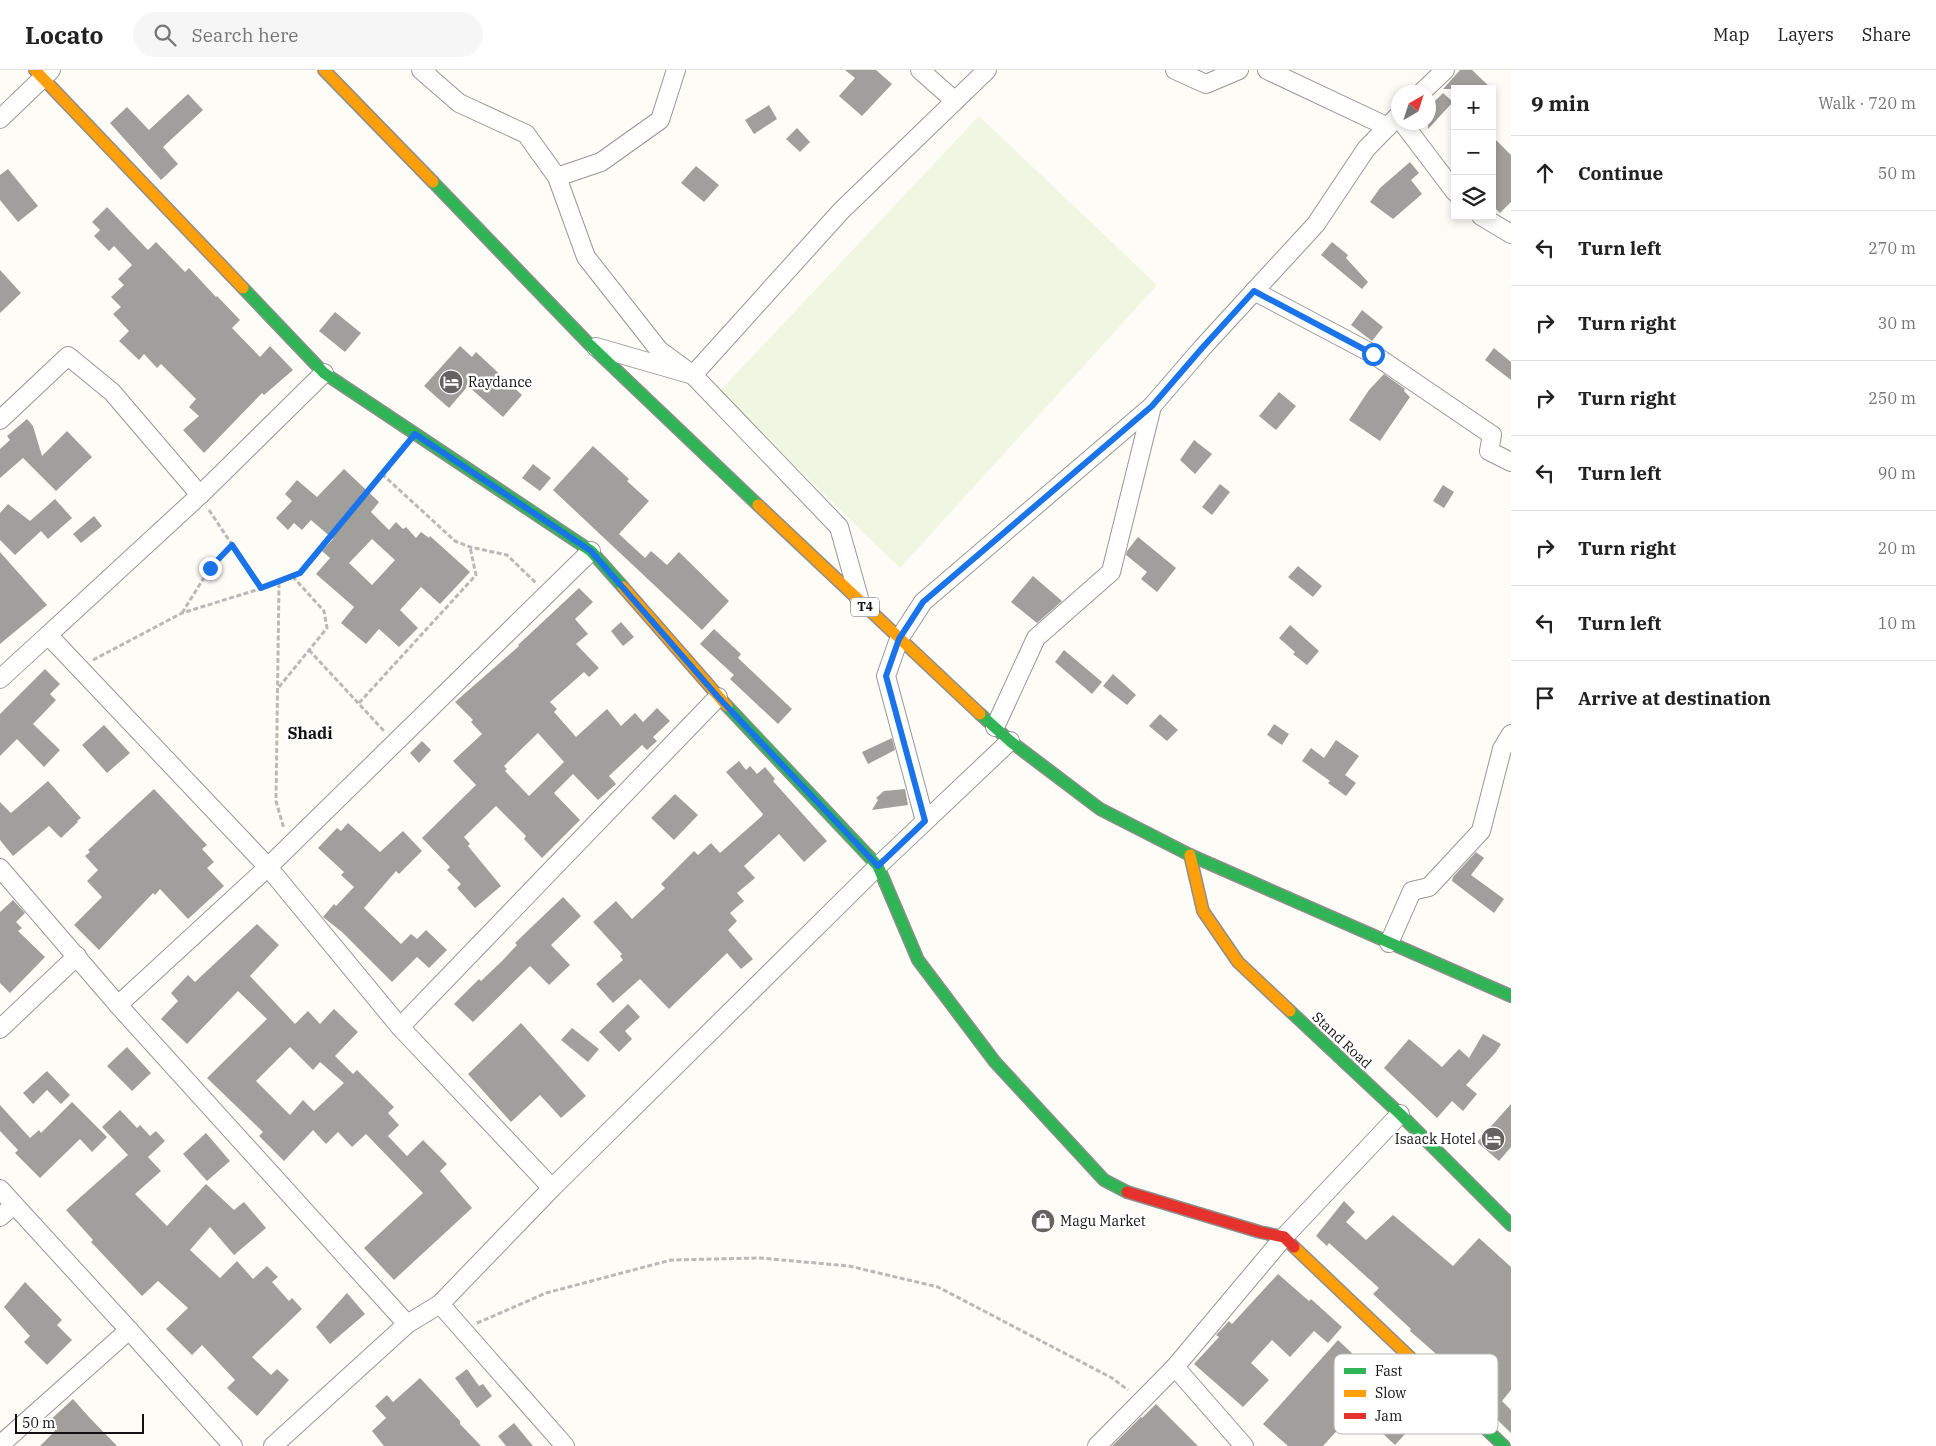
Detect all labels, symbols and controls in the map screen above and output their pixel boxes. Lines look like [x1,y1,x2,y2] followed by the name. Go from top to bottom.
[133,12,483,57] search box
[25,19,103,51] text: Locato
[151,21,179,49] icon: search
[191,23,299,47] text: Search here
[1713,23,1750,46] text: Map
[1778,23,1834,46] text: Layers
[1862,23,1911,46] text: Share
[1391,85,1436,130] north arrow
[1451,85,1496,220] map controls
[1451,85,1496,130] button: +
[1531,89,1590,117] text: 9 min
[1818,93,1916,113] text: Walk · 720 m
[1451,130,1496,175] button: −
[1531,159,1559,187] icon: ahead
[1578,161,1663,185] text: Continue
[1878,163,1916,183] text: 50 m
[1451,175,1496,220] button: layers
[1531,234,1559,262] icon: left
[1578,236,1661,260] text: Turn left
[1868,238,1916,258] text: 270 m
[1531,309,1559,337] icon: right
[1578,311,1676,335] text: Turn right
[1878,313,1916,333] text: 30 m
[1362,343,1385,366] route start
[438,369,464,395] hotel icon: Raydance
[468,373,532,391] place label: Raydance
[1531,384,1559,412] icon: right
[1578,386,1676,410] text: Turn right
[1868,388,1916,408] text: 250 m
[1531,459,1559,487] icon: left
[1578,461,1661,485] text: Turn left
[1878,463,1916,483] text: 90 m
[1531,534,1559,562] icon: right
[1578,536,1676,560] text: Turn right
[1878,538,1916,558] text: 20 m
[199,557,222,580] route end
[851,598,879,616] road number: T4
[1531,609,1559,637] icon: left
[1578,611,1661,635] text: Turn left
[1878,613,1916,633] text: 10 m
[1531,684,1559,712] icon: arrive
[1578,686,1771,710] text: Arrive at destination
[287,723,333,743] district label: Shadi
[1308,1008,1376,1072] street label: Stand Road
[1480,1126,1506,1152] hotel icon: Isaack Hotel
[1395,1130,1476,1148] place label: Isaack Hotel
[1030,1208,1056,1234] shop icon: Magu Market
[1060,1212,1146,1230] place label: Magu Market
[1334,1354,1498,1434] legend
[1375,1362,1403,1380] text: Fast
[1375,1384,1406,1402] text: Slow
[1375,1407,1402,1425] text: Jam
[15,1411,144,1434] scale bar
[22,1414,55,1432] text: 50 m

